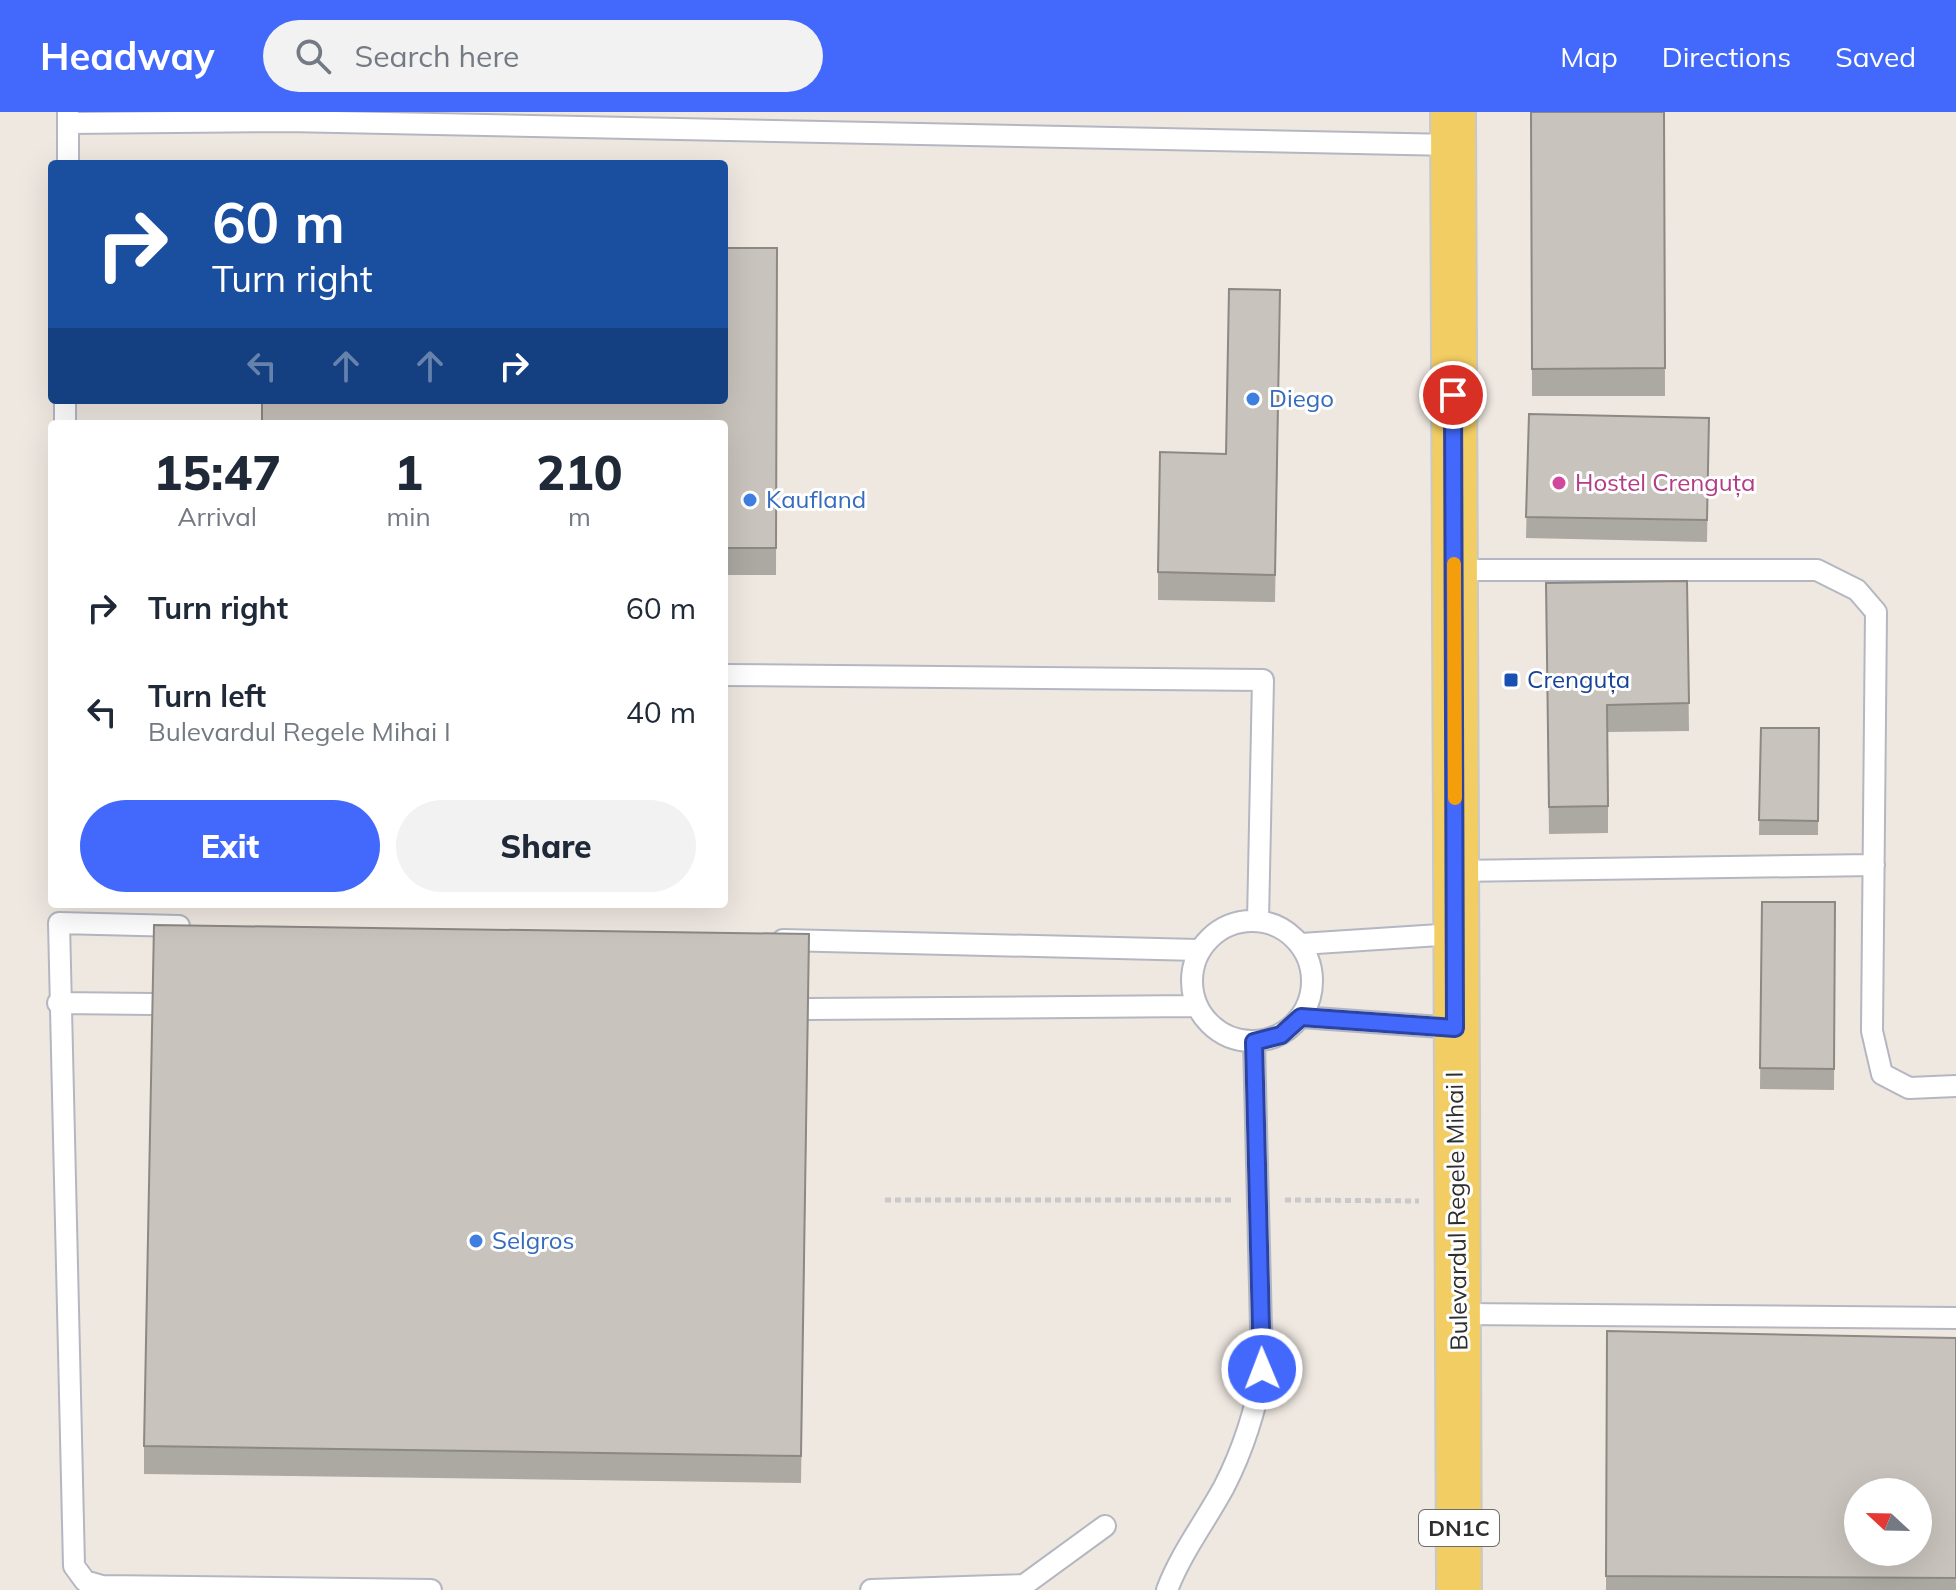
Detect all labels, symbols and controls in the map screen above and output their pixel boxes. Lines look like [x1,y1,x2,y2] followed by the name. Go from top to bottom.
[263,20,823,92] search box
[40,32,215,80] text: Headway
[291,34,335,78] icon: search
[355,37,519,75] text: Search here
[1560,39,1618,74] text: Map
[1662,39,1791,74] text: Directions
[1835,39,1916,74] text: Saved
[212,187,345,257] text: 60 m
[80,192,184,296] icon: right
[212,256,373,301] text: Turn right
[240,344,284,388] icon: left
[324,344,368,388] icon: ahead
[408,344,452,388] icon: ahead
[492,344,536,388] icon: right
[1419,361,1487,429] pin
[1431,373,1475,417] icon: arrive
[1269,383,1334,413] place label: Diego
[1244,390,1262,408] marker: Diego
[153,442,281,502] text: 15:47
[394,442,423,502] text: 1
[536,442,623,502] text: 210
[1575,467,1755,498] place label: Hostel Crenguța
[1550,474,1568,492] marker: Hostel Crenguța
[766,484,866,514] place label: Kaufland
[741,491,759,509] marker: Kaufland
[177,500,257,533] text: Arrival
[387,500,431,533] text: min
[568,500,591,533] text: m
[80,586,124,630] icon: right
[148,589,288,627] text: Turn right
[626,589,696,627] text: 60 m
[1527,664,1630,695] place label: Crenguța
[1502,671,1520,689] marker: Crenguța
[148,677,266,715] text: Turn left
[80,690,124,734] icon: left
[626,693,696,731] text: 40 m
[148,715,451,748] text: Bulevardul Regele Mihai I
[80,800,380,892] button: Exit
[396,800,696,892] button: Share
[1439,1071,1473,1351] street label: Bulevardul Regele Mihai I
[492,1225,574,1255] place label: Selgros
[467,1232,485,1250] marker: Selgros
[1220,1327,1304,1411] position arrow
[1844,1478,1932,1566] north arrow
[1844,1478,1932,1566] map controls
[1419,1510,1499,1546] road number: DN1C

